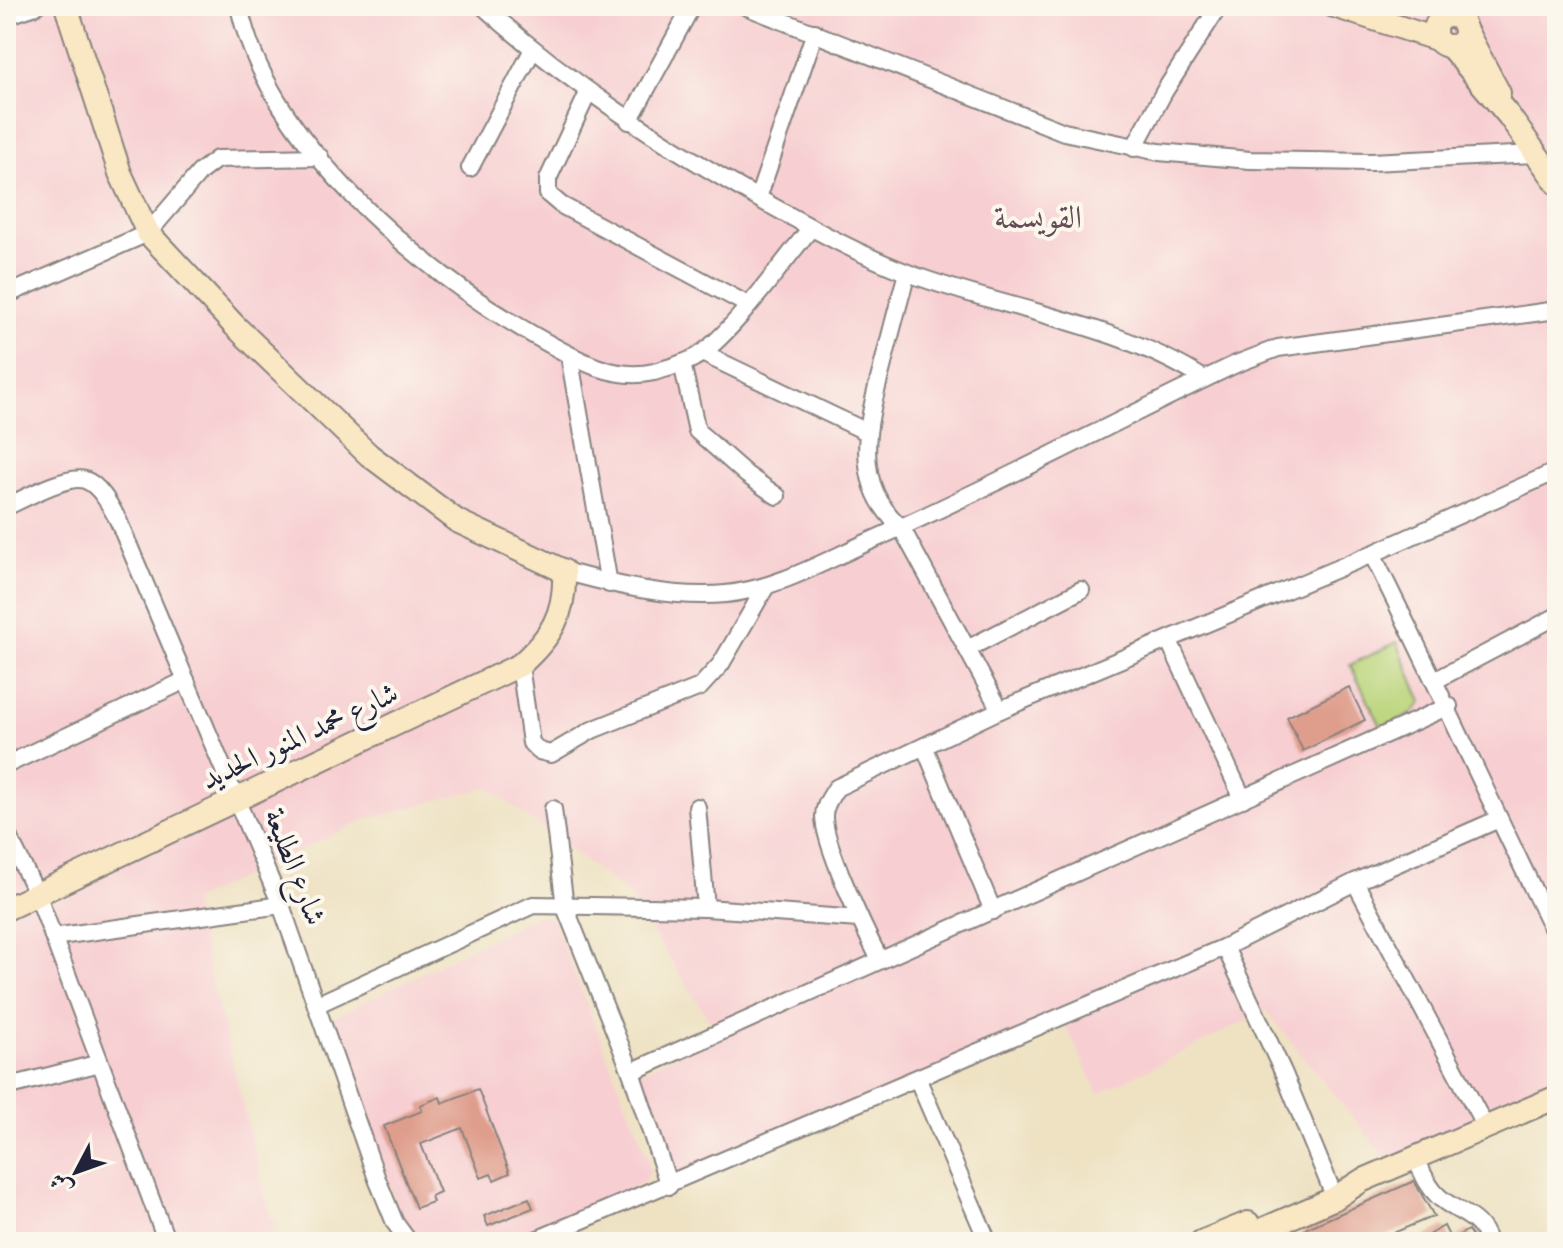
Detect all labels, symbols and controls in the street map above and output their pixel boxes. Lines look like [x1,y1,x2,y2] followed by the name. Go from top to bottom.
[994,199,1082,239] district label: القويسمة
[196,675,407,803] street label: شارع محمد المنور الحديد
[250,803,333,933] street label: شارع الطليعة
[36,1132,116,1212] north arrow
[45,1167,79,1201] text: ش

